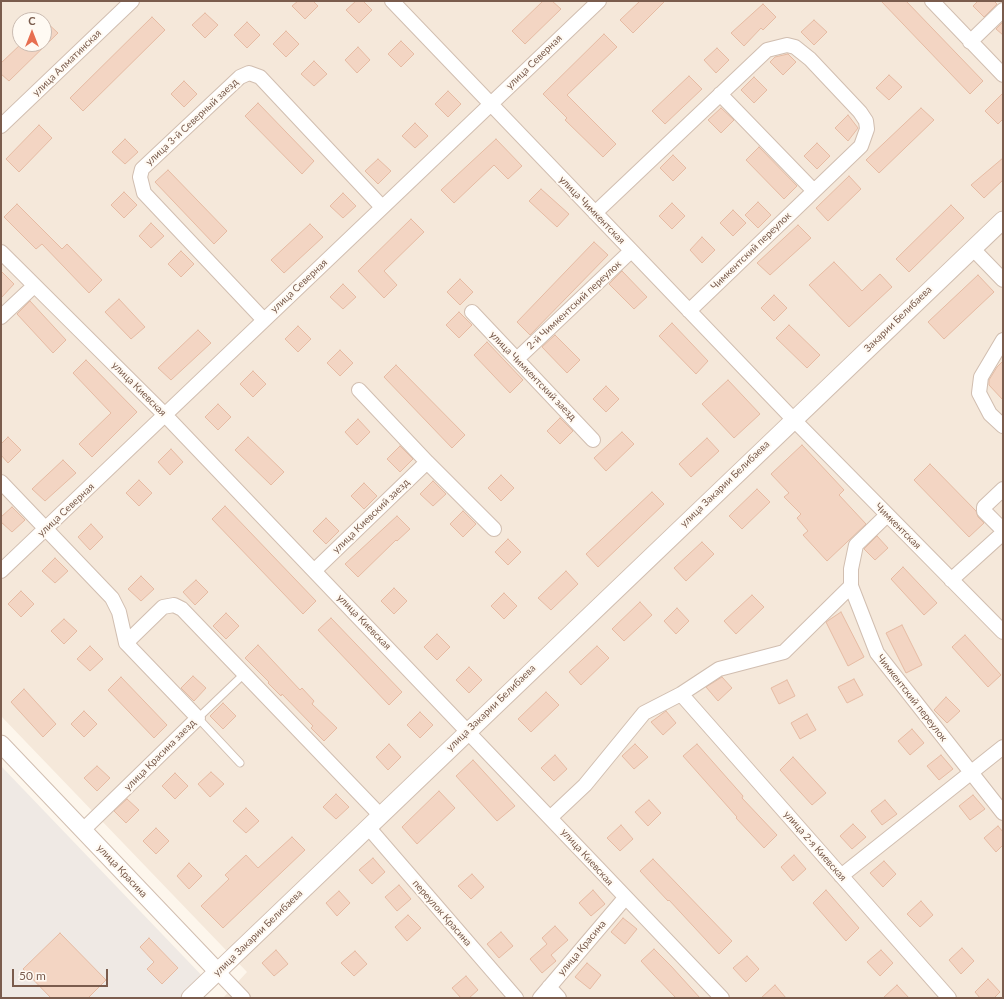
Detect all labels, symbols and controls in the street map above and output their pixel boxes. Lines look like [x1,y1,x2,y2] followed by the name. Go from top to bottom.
[12,12,52,52] north arrow
[28,14,36,27] text: С
[30,27,104,99] street label: улица Алматинская
[504,32,564,92] street label: улица Северная
[143,76,241,168] street label: улица 3-й Северный заезд
[556,174,628,246] street label: улица Чимкентская
[708,209,794,293] street label: Чимкентский переулок
[268,257,330,315] street label: улица Северная
[524,258,624,352] street label: 2-й Чимкентский переулок
[862,284,934,354] street label: Закарии Белибаева
[487,329,579,423] street label: улица Чимкентский заезд
[109,359,169,419] street label: улица Киевская
[678,438,772,530] street label: улица Закарии Белибаева
[330,476,412,556] street label: улица Киевский заезд
[35,481,97,539] street label: улица Северная
[873,501,923,551] street label: Чимкентская
[335,592,393,652] street label: улица Киевская
[874,652,950,744] street label: Чимкентский переулок
[444,662,538,754] street label: улица Закарии Белибаева
[122,717,198,793] street label: улица Красина заезд
[781,808,849,884] street label: улица 2-я Киевская
[558,826,616,888] street label: улица Киевская
[94,842,150,900] street label: улица Красина
[410,877,474,949] street label: переулок Красина
[211,887,305,979] street label: улица Закарии Белибаева
[555,918,609,978] street label: улица Красина
[14,961,110,987] scale bar
[19,968,46,983] text: 50 m

